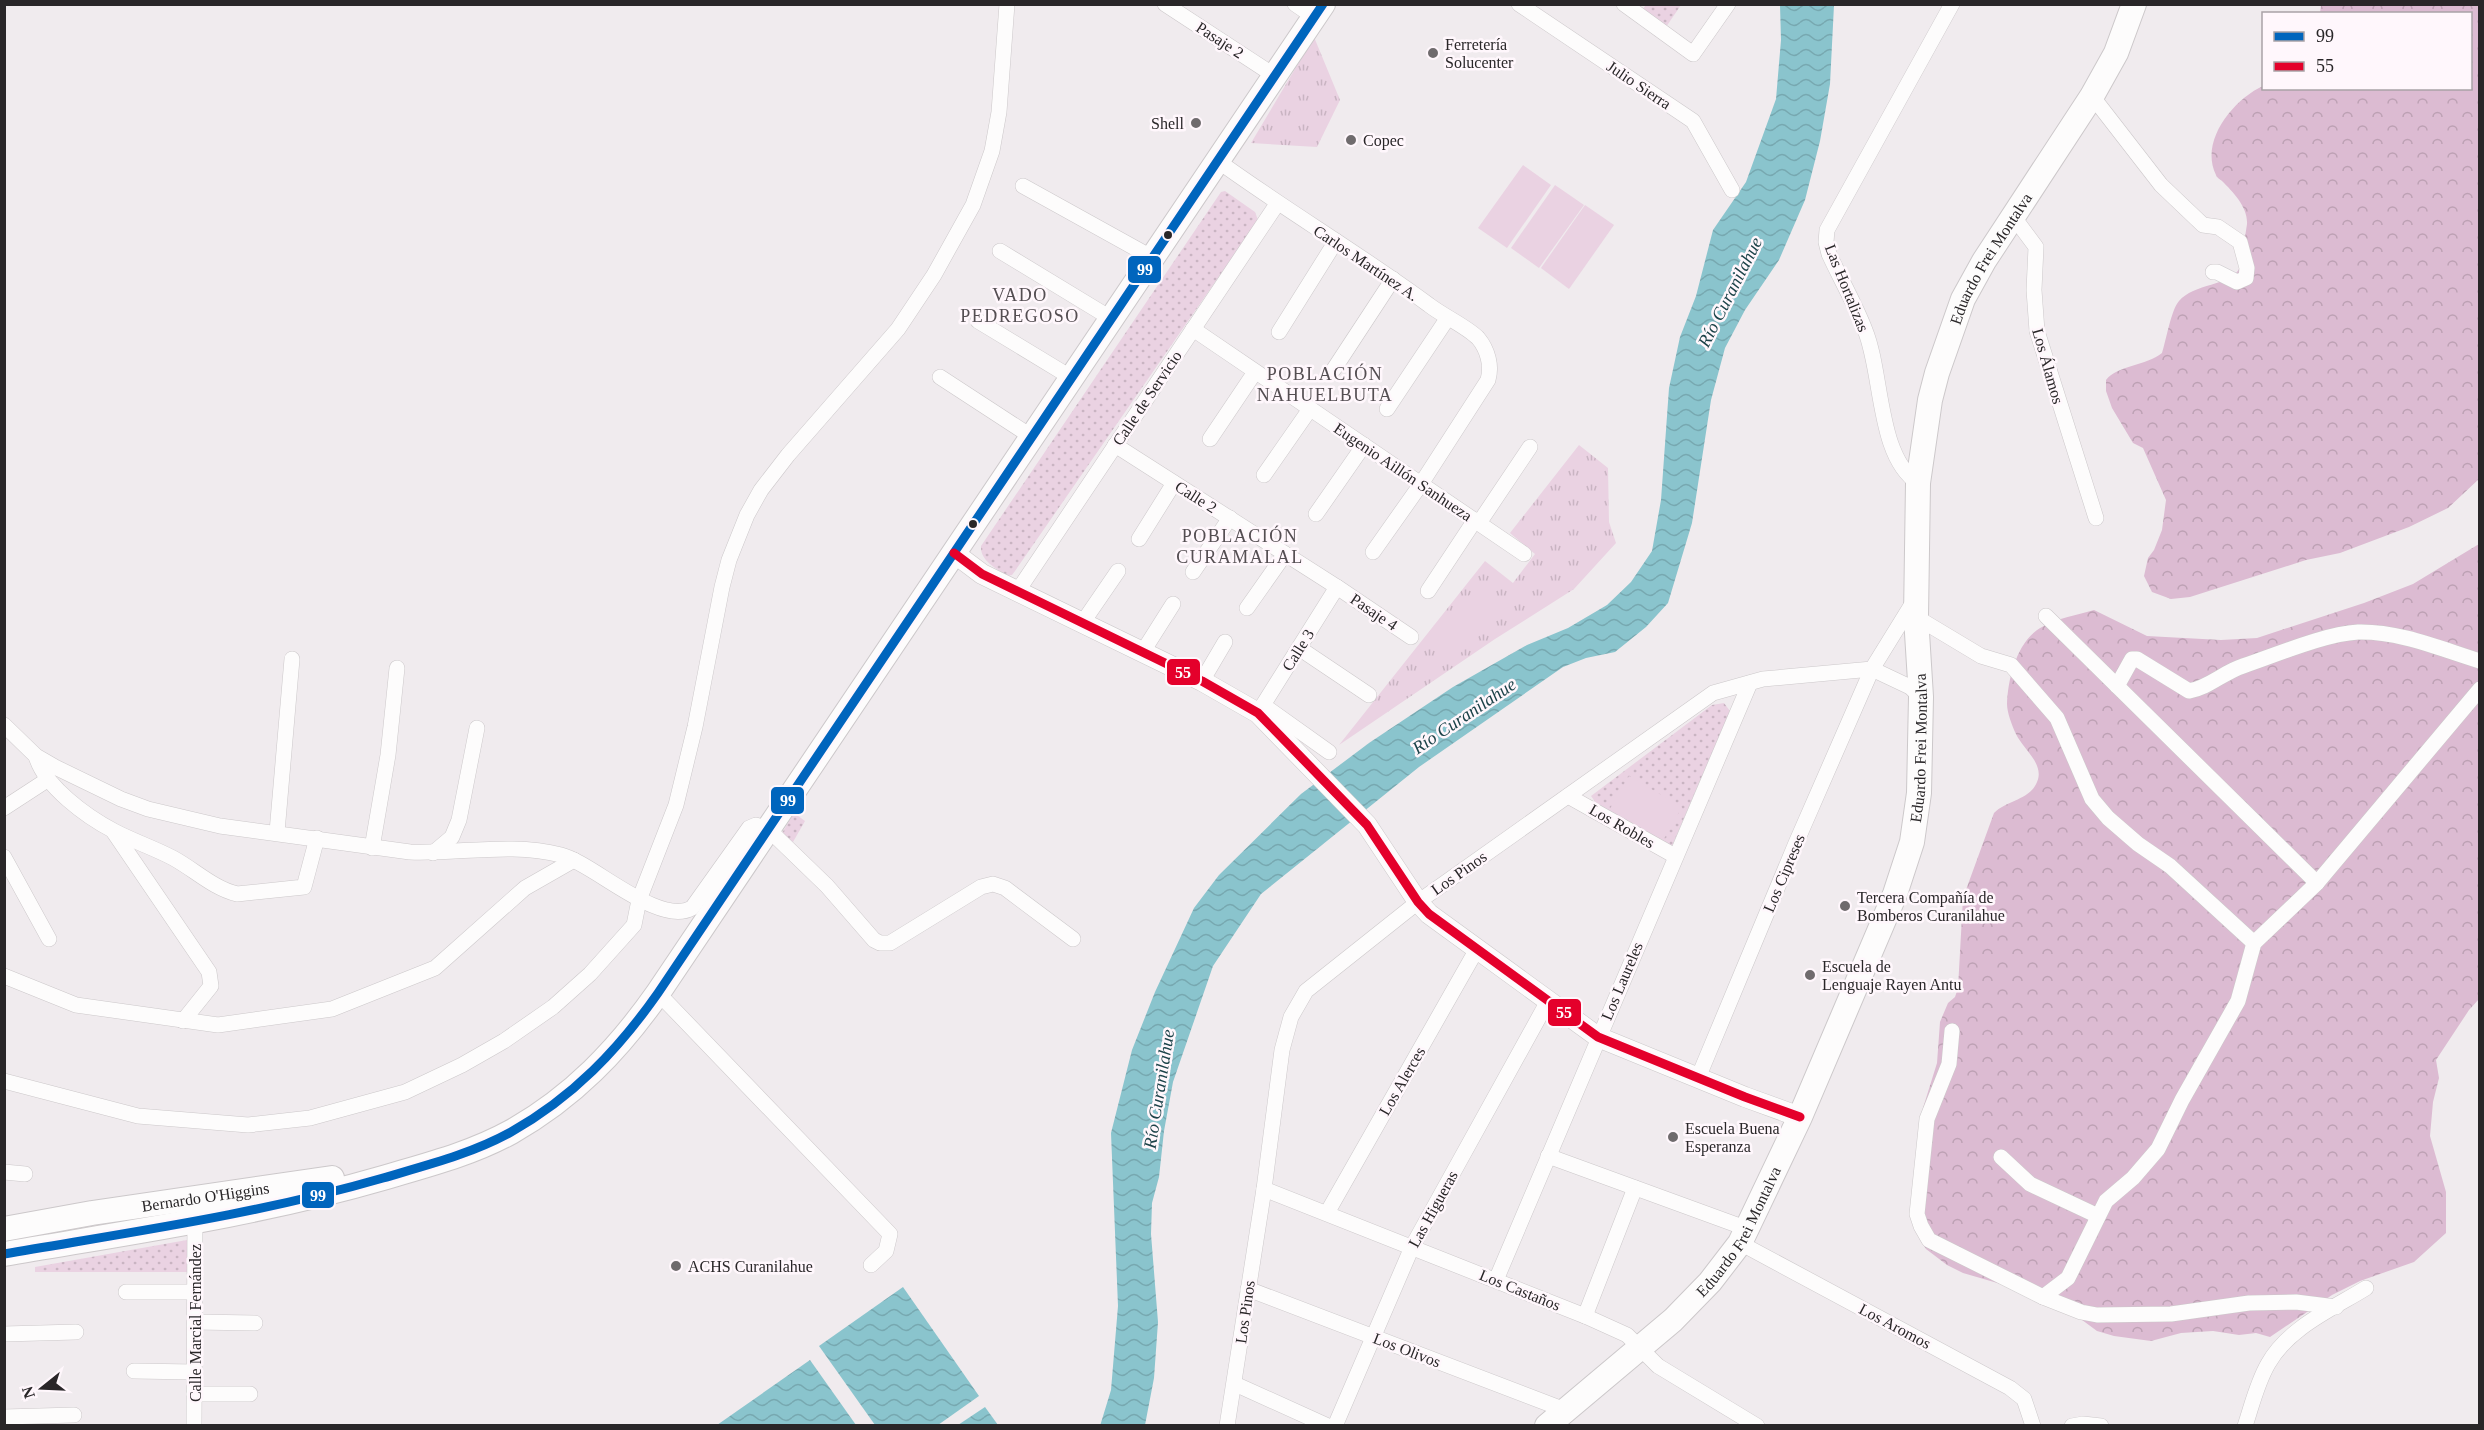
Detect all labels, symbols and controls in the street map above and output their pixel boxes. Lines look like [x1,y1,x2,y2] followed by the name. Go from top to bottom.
[2262,12,2472,90] legend
[1193,18,1247,62] street label: Pasaje 2
[2316,26,2334,46] text: 99
[1445,36,1514,71] place label: Ferretería Solucenter
[1426,46,1440,60] marker: Ferretería Solucenter
[2316,56,2334,76] text: 55
[1604,57,1674,113] street label: Julio Sierra
[1151,115,1185,132] place label: Shell
[1189,116,1203,130] marker: Shell
[1363,132,1404,150] place label: Copec
[1344,133,1358,147] marker: Copec
[1946,190,2035,326] street label: Eduardo Frei Montalva
[1311,222,1421,304] street label: Carlos Martínez A.
[1162,229,1174,241] unlabelled marker
[1693,234,1766,351] water label: Río Curanilahue
[1822,242,1872,334] street label: Las Hortalizas
[1127,255,1162,284] line badge: 99
[1137,261,1153,278] text: 99
[960,285,1080,326] district label: VADO PEDREGOSO
[2029,326,2068,406] street label: Los Álamos
[1109,348,1185,448] street label: Calle de Servicio
[1257,363,1393,405] district label: POBLACIÓN NAHUELBUTA
[1330,419,1475,525] street label: Eugenio Aillón Sanhueza
[1172,478,1220,516] street label: Calle 2
[967,518,979,530] unlabelled marker
[1176,525,1304,567] district label: POBLACIÓN CURAMALAL
[1347,590,1401,635] street label: Pasaje 4
[1279,626,1317,674] street label: Calle 3
[1166,658,1201,686] line badge: 55
[1175,664,1191,681] text: 55
[1906,673,1930,824] street label: Eduardo Frei Montalva
[1408,674,1520,759] water label: Río Curanilahue
[770,786,805,815] line badge: 99
[780,792,796,809] text: 99
[1586,801,1658,851] street label: Los Robles
[1760,831,1809,915] street label: Los Cipreses
[1428,848,1490,898] street label: Los Pinos
[1857,889,2005,924] place label: Tercera Compañía de Bomberos Curanilahue
[1838,899,1852,913] marker: Tercera Compañía de Bomberos Curanilahue
[1598,939,1646,1023] street label: Los Laureles
[1822,958,1962,994] place label: Escuela de Lenguaje Rayen Antu
[1803,968,1817,982] marker: Escuela de Lenguaje Rayen Antu
[1547,998,1582,1027] line badge: 55
[1556,1004,1572,1021] text: 55
[1140,1028,1178,1151] water label: Río Curanilahue
[1376,1044,1428,1118] street label: Los Alerces
[1685,1120,1780,1156] place label: Escuela Buena Esperanza
[1666,1130,1680,1144] marker: Escuela Buena Esperanza
[1692,1164,1784,1300] street label: Eduardo Frei Montalva
[1405,1168,1462,1251] street label: Las Higueras
[140,1179,270,1214] street label: Bernardo O'Higgins
[301,1181,335,1209] line badge: 99
[310,1187,326,1204] text: 99
[187,1244,204,1402] street label: Calle Marcial Fernández
[688,1258,813,1275] place label: ACHS Curanilahue
[669,1259,683,1273] marker: ACHS Curanilahue
[1477,1266,1563,1314] street label: Los Castaños
[1232,1279,1258,1345] street label: Los Pinos
[1856,1300,1934,1352] street label: Los Aromos
[1371,1329,1443,1371] street label: Los Olivos
[12,1358,72,1418] north arrow
[18,1384,38,1401] text: N

